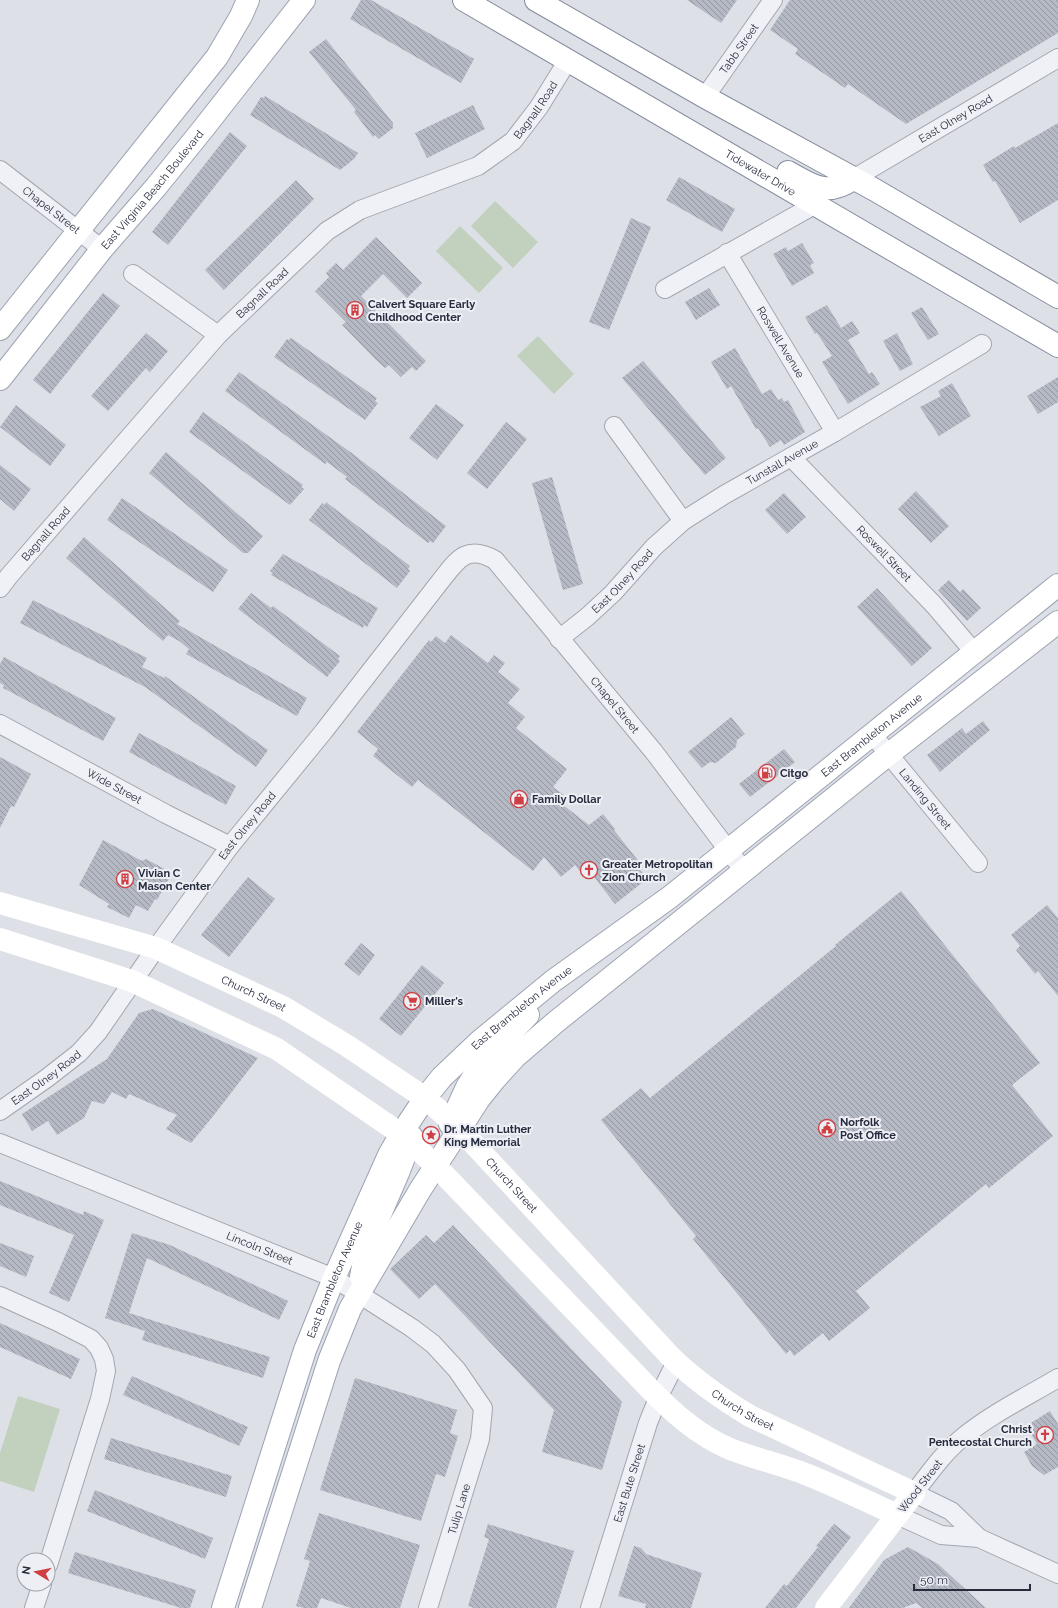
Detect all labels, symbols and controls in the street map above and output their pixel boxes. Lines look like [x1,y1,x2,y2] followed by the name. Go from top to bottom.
[717,21,762,77] street label: Tabb Street
[511,79,560,142] street label: Bagnall Road
[917,92,995,146] street label: East Olney Road
[99,128,206,252] street label: East Virginia Beach Boulevard
[722,147,798,199] street label: Tidewater Drive
[20,184,83,237] street label: Chapel Street
[234,265,291,321] street label: Bagnall Road
[368,298,475,324] place label: Calvert Square Early Childhood Center
[345,300,365,320] building icon: Calvert Square Early Childhood Center
[754,304,807,381] street label: Roswell Avenue
[744,437,821,488] street label: Tunstall Avenue
[19,504,73,564] street label: Bagnall Road
[854,523,914,585] street label: Roswell Street
[589,547,656,616] street label: East Olney Road
[587,674,642,736] street label: Chapel Street
[819,691,925,780] street label: East Brambleton Avenue
[757,763,777,783] fuel station icon: Citgo
[84,766,144,807] street label: Wide Street
[896,766,954,832] street label: Landing Street
[780,767,808,780] place label: Citgo
[216,789,279,862] street label: East Olney Road
[509,789,529,809] shop icon: Family Dollar
[532,793,602,806] place label: Family Dollar
[602,858,713,884] place label: Greater Metropolitan Zion Church
[579,860,599,880] church icon: Greater Metropolitan Zion Church
[138,867,212,893] place label: Vivian C Mason Center
[115,869,135,889] building icon: Vivian C Mason Center
[469,963,575,1053] street label: East Brambleton Avenue
[219,973,289,1015] street label: Church Street
[402,991,422,1011] supermarket icon: Miller's
[425,995,464,1008] place label: Miller's
[9,1048,84,1108] street label: East Olney Road
[840,1116,896,1142] place label: Norfolk Post Office
[817,1118,837,1138] public building icon: Norfolk Post Office
[444,1123,532,1149] place label: Dr. Martin Luther King Memorial
[421,1125,441,1145] place icon: Dr. Martin Luther King Memorial
[483,1155,540,1216] street label: Church Street
[304,1219,366,1340] street label: East Brambleton Avenue
[224,1229,295,1268] street label: Lincoln Street
[709,1387,776,1433] street label: Church Street
[929,1423,1033,1449] place label: Christ Pentecostal Church
[1035,1425,1055,1445] church icon: Christ Pentecostal Church
[611,1442,648,1524] street label: East Bute Street
[896,1457,945,1516] street label: Wood Street
[446,1482,474,1536] street label: Tulip Lane
[16,1552,56,1592] north arrow
[20,1565,34,1576] text: N
[914,1566,1030,1592] scale bar
[920,1573,948,1587] text: 50 m

